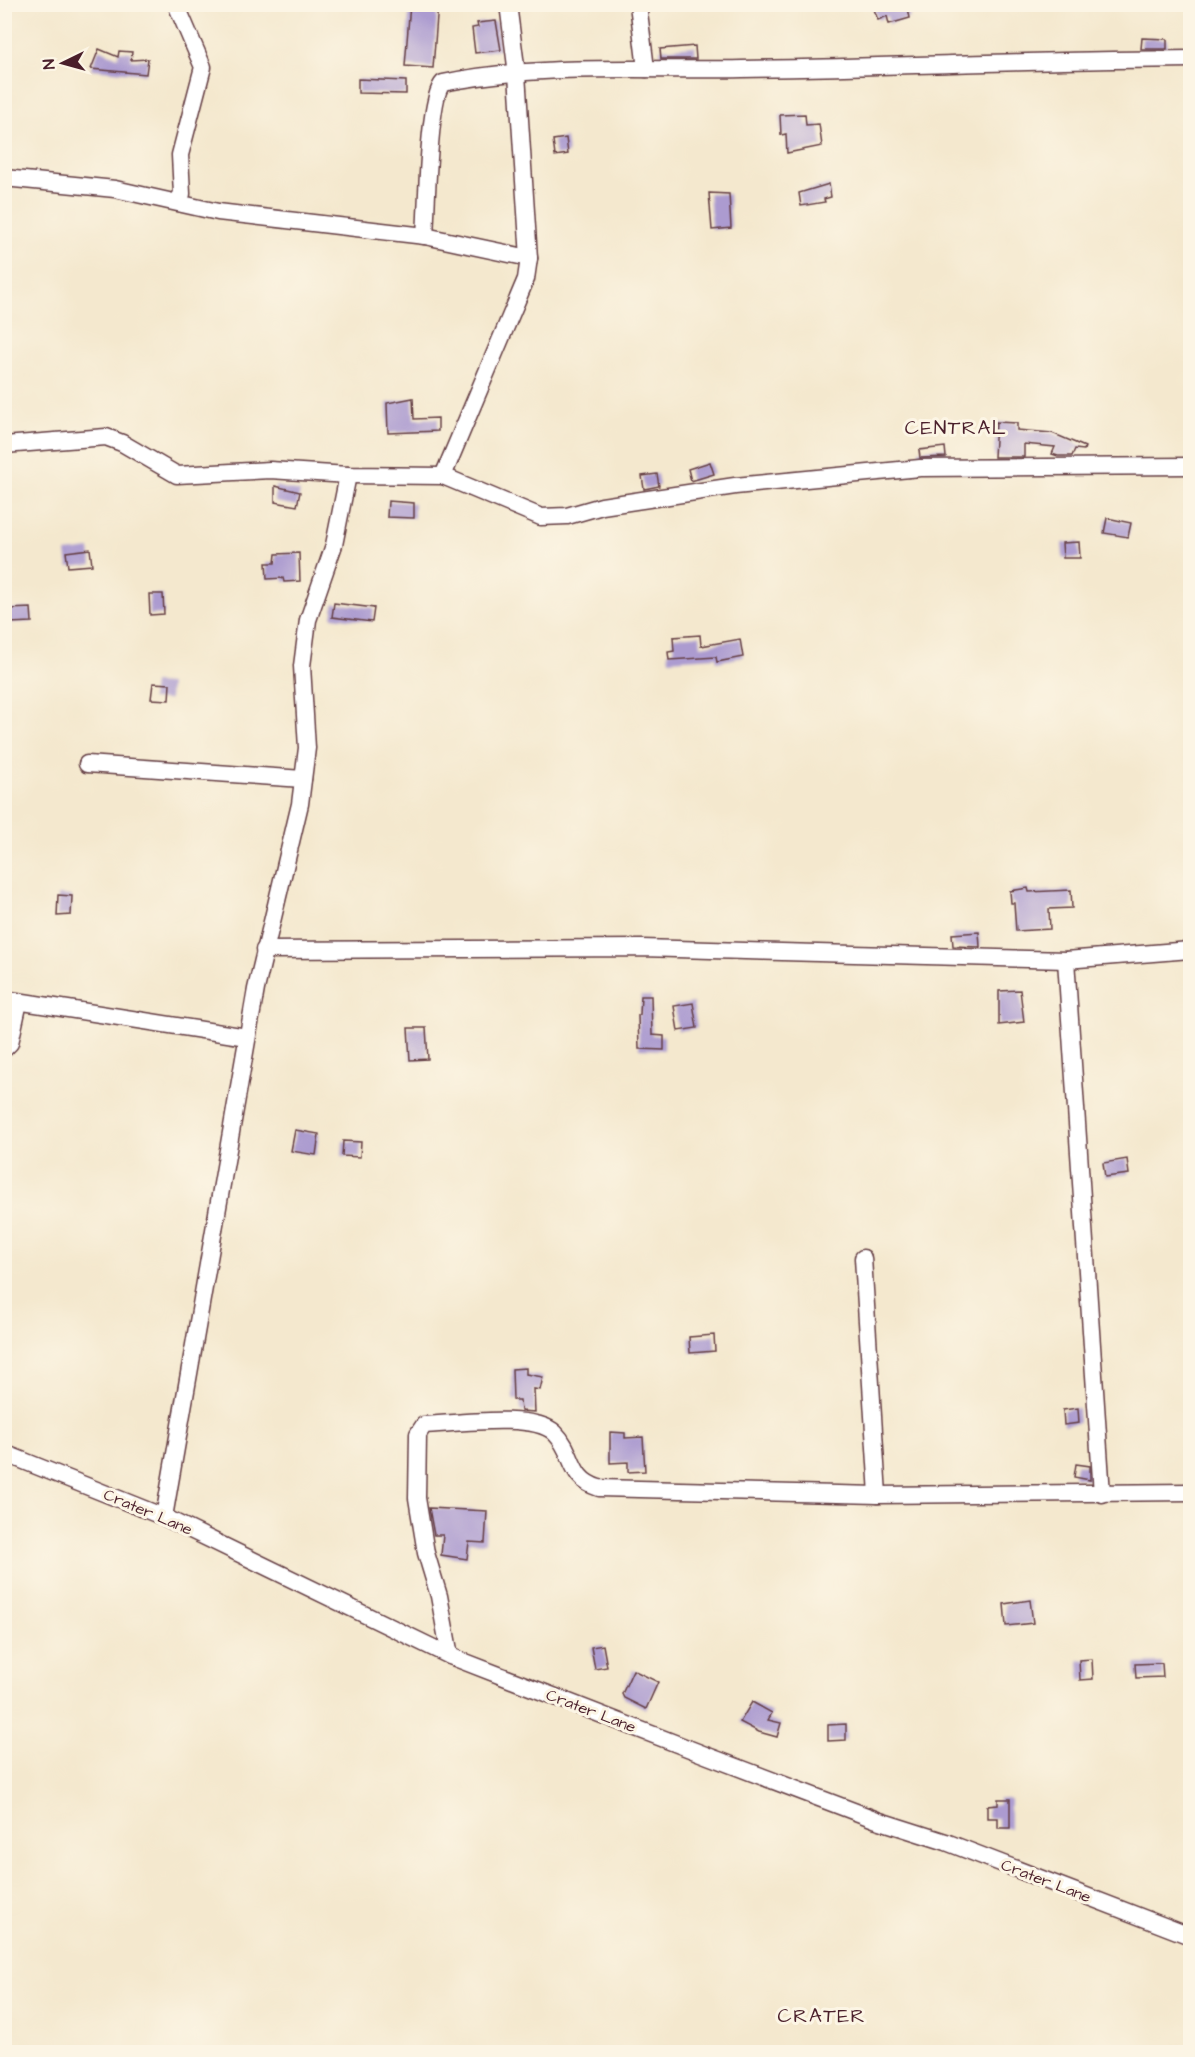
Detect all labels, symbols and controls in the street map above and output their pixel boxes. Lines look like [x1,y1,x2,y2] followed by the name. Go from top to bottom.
[33,33,93,93] north arrow
[38,58,60,70] text: N
[905,414,1007,442] district label: CENTRAL
[100,1483,196,1541] street label: Crater Lane
[543,1684,639,1738] street label: Crater Lane
[998,1854,1094,1908] street label: Crater Lane
[778,2002,866,2030] district label: CRATER

